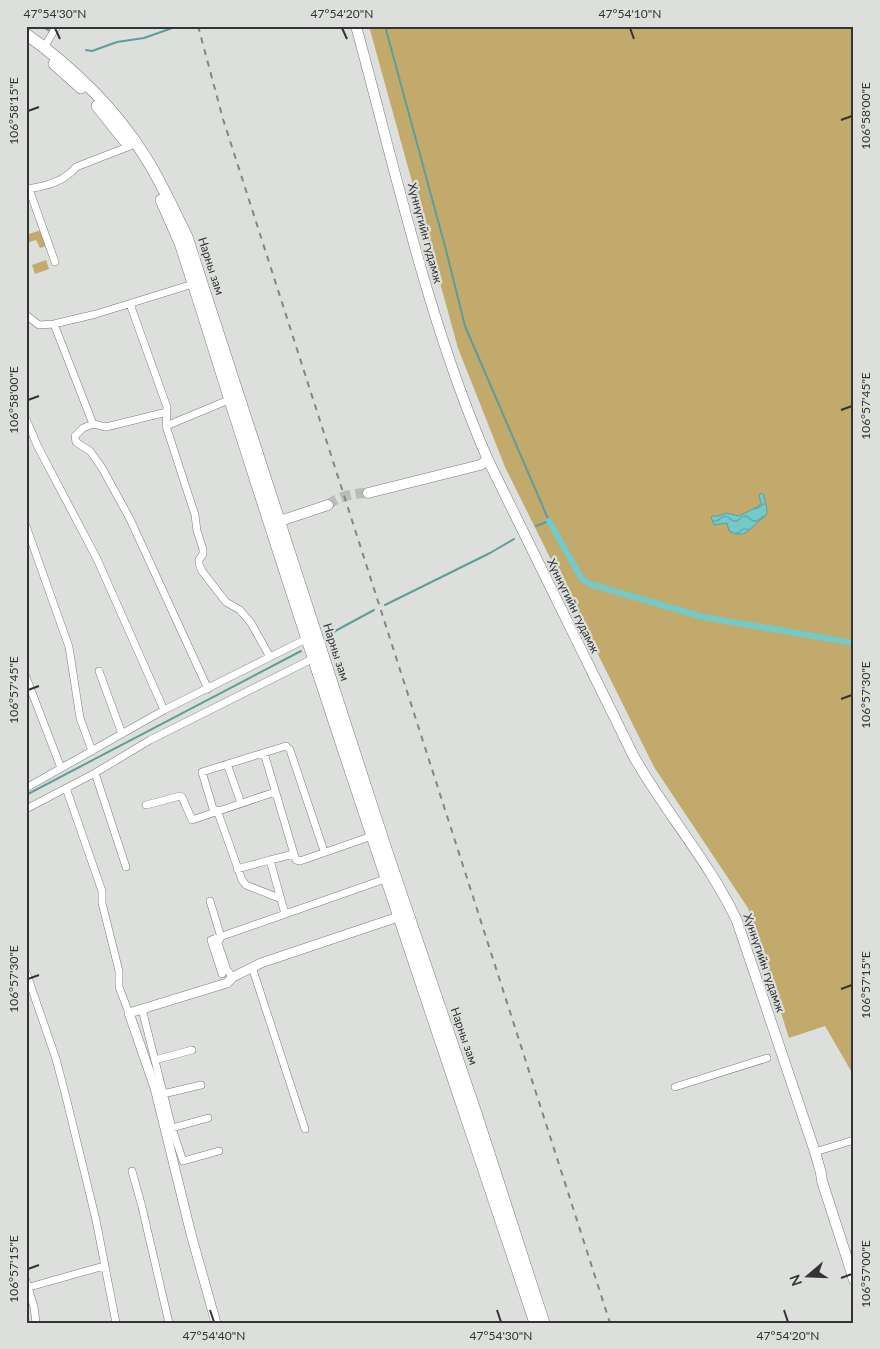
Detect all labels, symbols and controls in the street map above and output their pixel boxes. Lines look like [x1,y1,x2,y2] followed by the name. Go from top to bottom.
[24,6,86,21] text: 47°54'30"N
[311,6,373,21] text: 47°54'20"N
[599,6,661,21] text: 47°54'10"N
[6,77,21,145] text: 106°58'15"E
[858,82,873,150] text: 106°58'00"E
[405,181,446,285] street label: Хүннүгийн гудамж
[195,235,228,297] street label: Нарны зам
[6,366,21,434] text: 106°58'00"E
[858,372,873,440] text: 106°57'45"E
[544,556,603,656] street label: Хүннүгийн гудамж
[320,621,353,683] street label: Нарны зам
[6,656,21,724] text: 106°57'45"E
[858,661,873,729] text: 106°57'30"E
[741,911,789,1015] street label: Хүннүгийн гудамж
[6,945,21,1013] text: 106°57'30"E
[858,951,873,1019] text: 106°57'15"E
[448,1005,481,1067] street label: Нарны зам
[6,1235,21,1303] text: 106°57'15"E
[858,1240,873,1308] text: 106°57'00"E
[782,1252,832,1302] north arrow
[785,1273,805,1288] text: N
[183,1328,245,1343] text: 47°54'40"N
[470,1328,532,1343] text: 47°54'30"N
[757,1328,819,1343] text: 47°54'20"N

